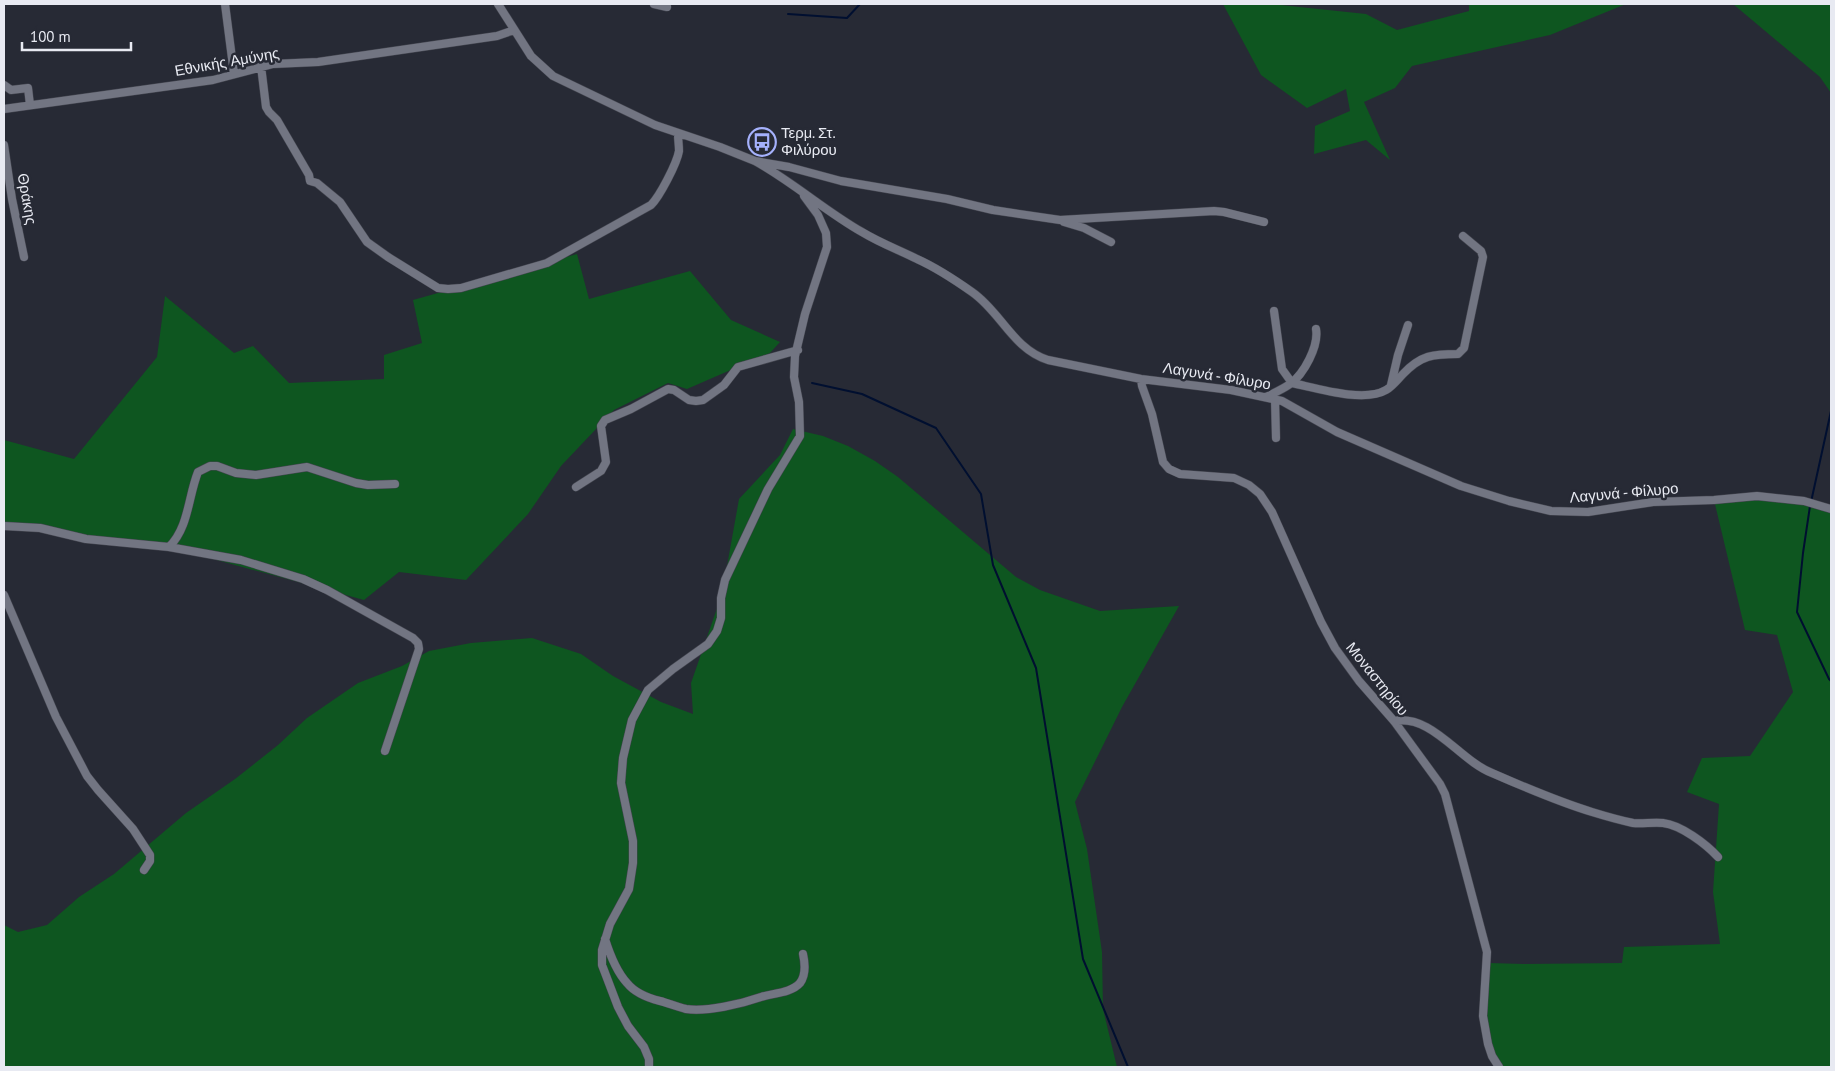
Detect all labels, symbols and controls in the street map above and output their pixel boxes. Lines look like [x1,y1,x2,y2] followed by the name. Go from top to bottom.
[22,20,131,52] scale bar
[30,27,71,46] text: 100 m
[173,43,281,80] street label: Εθνικής Αμύνης
[781,123,837,159] place label: Τερμ. Στ. Φιλύρου
[747,127,777,157] bus stop icon: Τερμ. Στ. Φιλύρου
[14,172,41,226] street label: Θράκης
[1162,358,1272,393] street label: Λαγυνά - Φίλυρο
[1569,478,1679,507] street label: Λαγυνά - Φίλυρο
[1342,638,1413,719] street label: Μοναστηρίου

